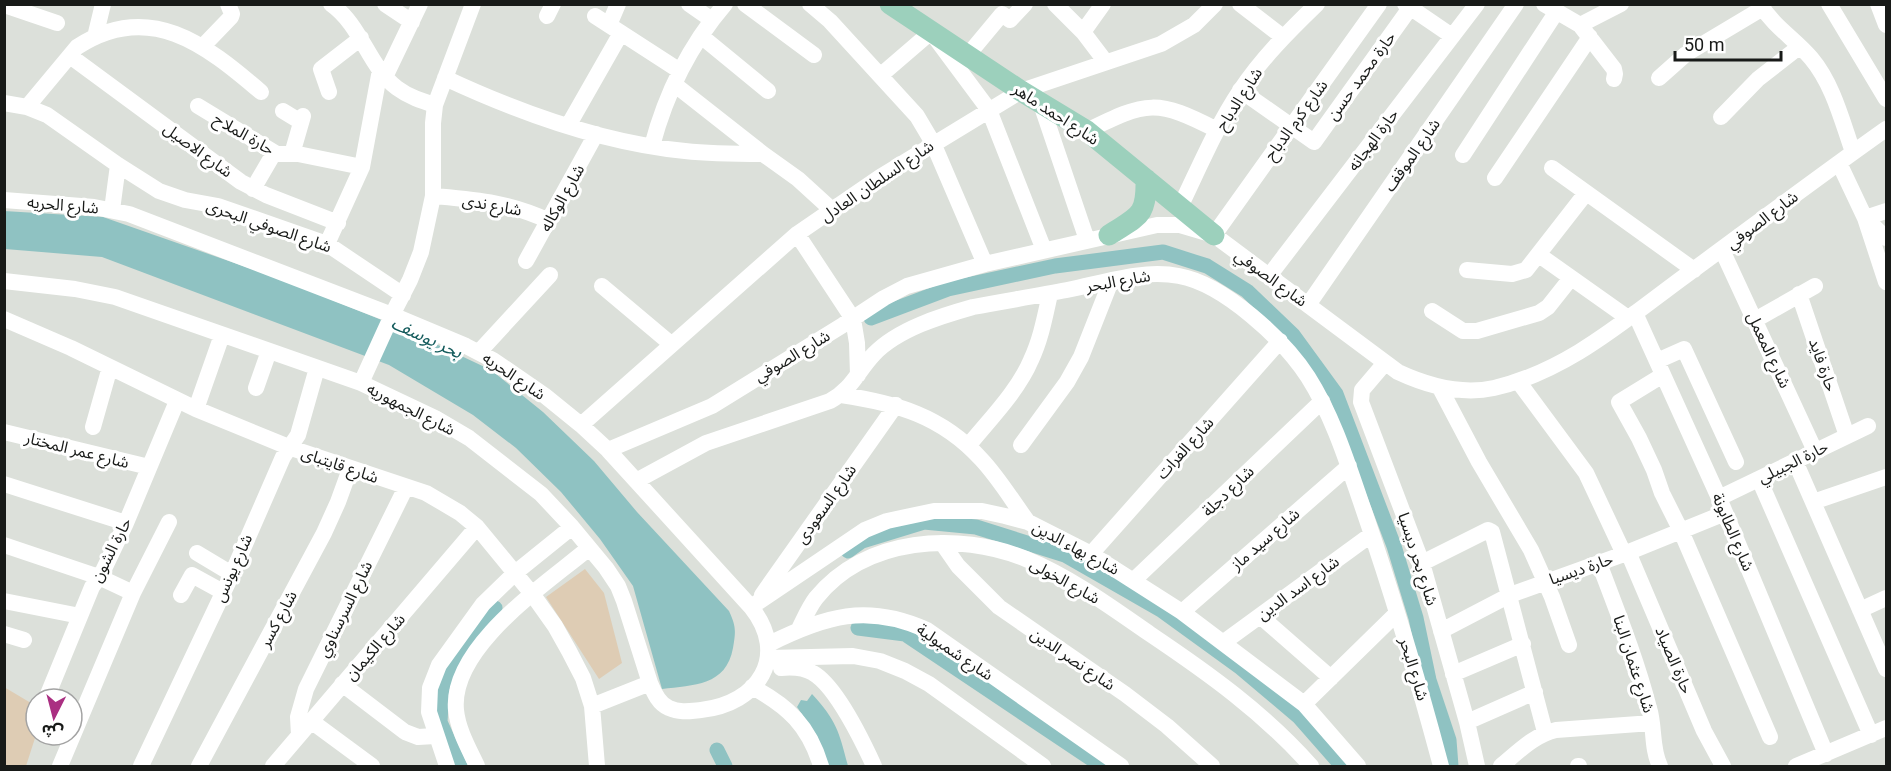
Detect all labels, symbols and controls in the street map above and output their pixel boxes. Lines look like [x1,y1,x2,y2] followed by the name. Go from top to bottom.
[1675,24,1782,62] scale bar
[1323,28,1399,124] street label: حارة محمد حسن
[1684,34,1724,55] text: 50 m
[1212,64,1269,136] street label: شارع الدباح
[1260,76,1334,166] street label: شارع كرم الدباح
[1007,79,1103,151] street label: شارع احمد ماهر
[1344,105,1402,175] street label: حارة الهجانه
[209,109,278,162] street label: حارة الملاح
[1380,115,1447,197] street label: شارع الموقف
[158,119,236,184] street label: شارع الاصيل
[817,136,939,228] street label: شارع السلطان العادل
[536,161,591,236] street label: شارع الوكاله
[1722,187,1803,255] street label: شارع الصوفي
[460,190,523,223] street label: شارع ندى
[26,192,100,221] street label: شارع الحريه
[203,196,334,259] street label: شارع الصوفي البحرى
[1229,245,1311,313] street label: شارع الصوفي
[1083,266,1152,299] street label: شارع البحر
[1740,309,1795,392] street label: شارع المعمل
[388,312,466,363] water label: بحر يوسف
[751,326,835,389] street label: شارع الصوفي
[1805,336,1841,394] street label: حارة فايد
[477,348,549,406] street label: شارع الحريه
[362,379,458,442] street label: شارع الجمهوريه
[1152,413,1220,485] street label: شارع الفرات
[21,428,131,475] street label: شارع عمر المختار
[1755,437,1832,490] street label: حارة الجبيلي
[298,443,381,490] street label: شارع قايتباى
[792,461,863,549] street label: شارع السعودى
[1198,462,1260,522] street label: شارع دجلة
[1705,490,1758,575] street label: شارع الطابونة
[1226,504,1305,577] street label: شارع سيد ماز
[1391,510,1442,609] street label: شارع بحر ديسيا
[87,515,135,585] street label: حارة الشون
[1028,517,1123,582] street label: شارع بهاء الدين
[210,531,259,606] street label: شارع يونس
[1547,549,1615,589] street label: حارة ديسيا
[1253,552,1345,627] street label: شارع اسد الدين
[1025,554,1103,611] street label: شارع الخولى
[314,558,379,661] street label: شارع السرسناوي
[255,587,304,653] street label: شارع كسر
[341,610,411,686] street label: شارع الكيمان
[1606,613,1659,716] street label: شارع عثمان البنا
[912,620,997,687] street label: شارع شمبولية
[1025,624,1119,697] street label: شارع نصر الدين
[1651,624,1697,696] street label: حارة الصياد
[1392,634,1433,704] street label: شارع البحر
[24,687,84,747] north arrow
[41,721,64,742] text: ش

